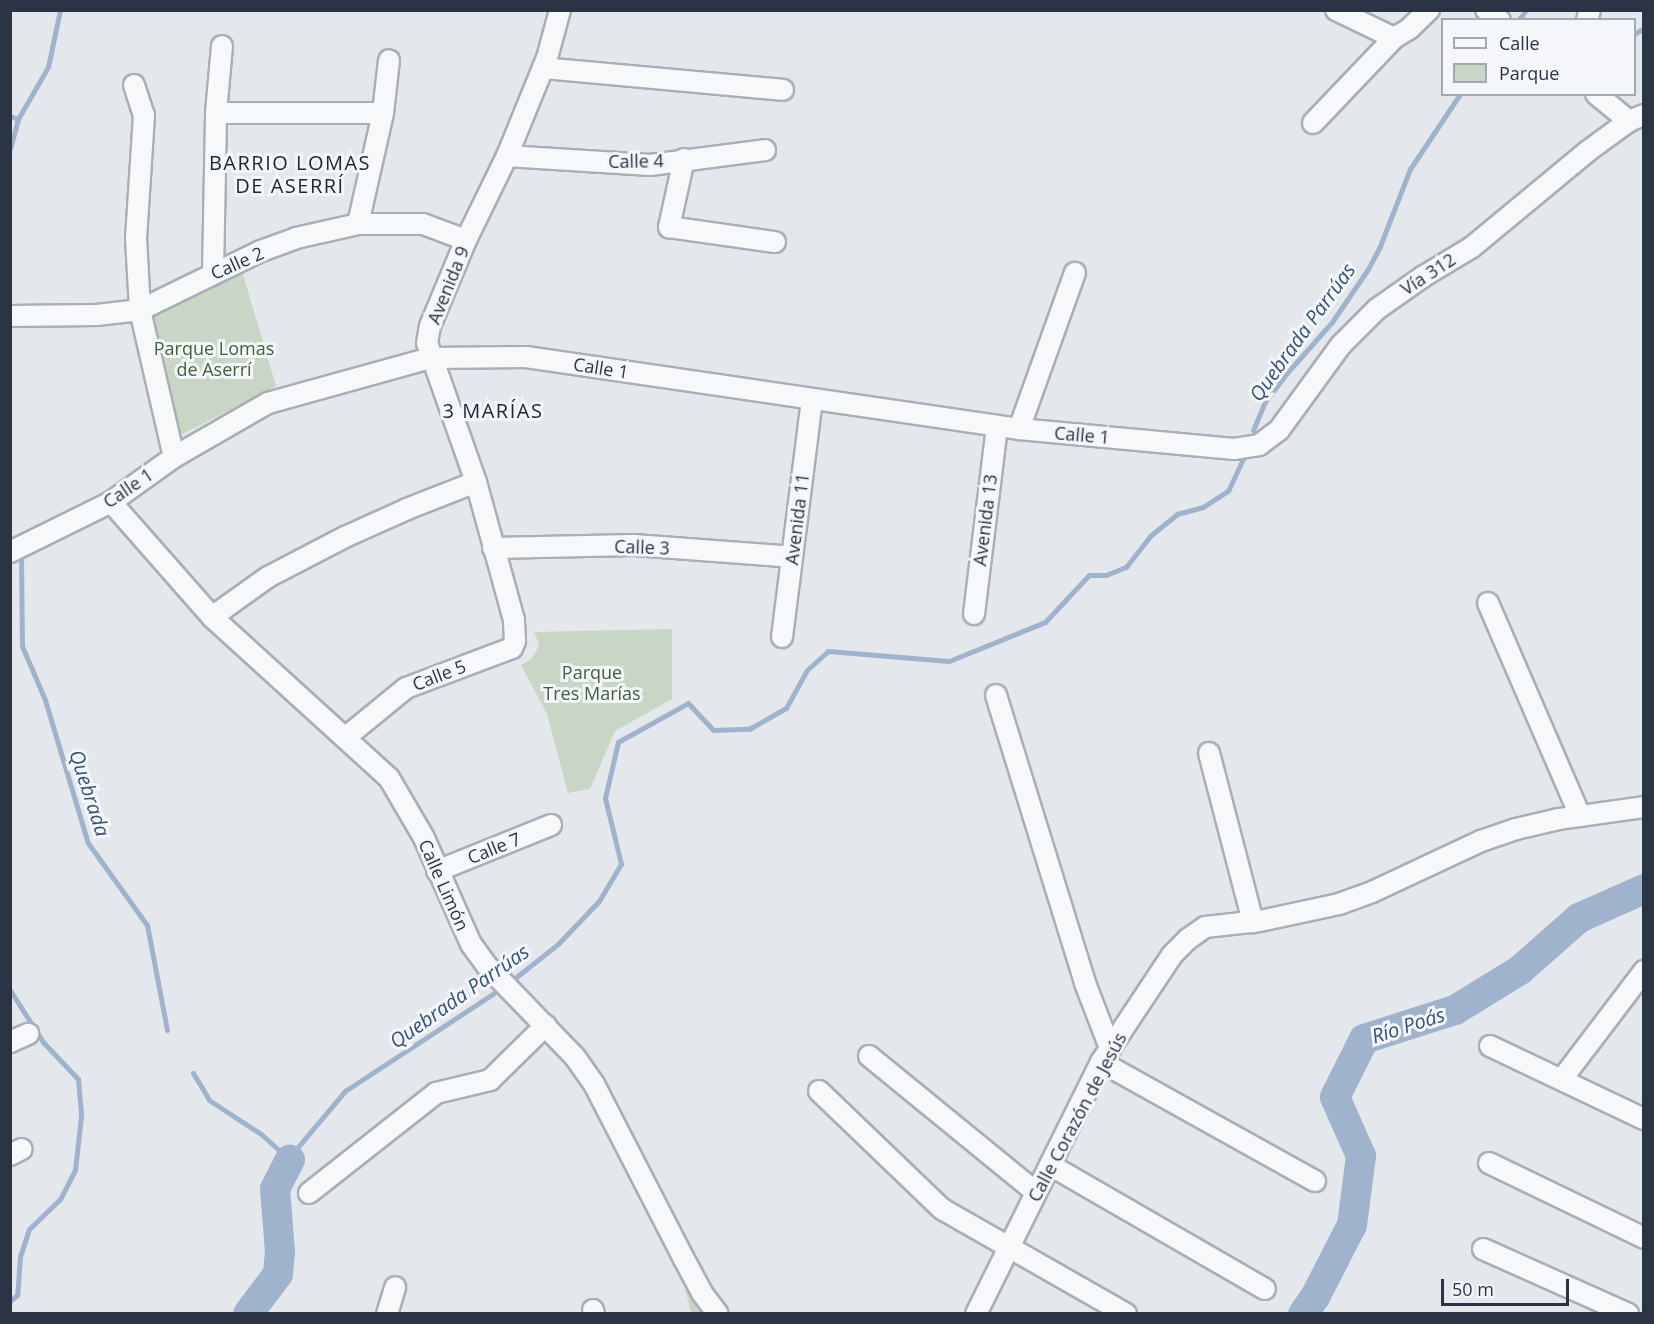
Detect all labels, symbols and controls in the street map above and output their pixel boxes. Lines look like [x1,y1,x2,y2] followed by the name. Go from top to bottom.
[1441,18,1636,96] legend
[1499,31,1540,55] text: Calle
[1499,61,1559,85] text: Parque
[608,150,664,172] street label: Calle 4
[209,151,371,198] district label: BARRIO LOMAS DE ASERRÍ
[207,242,267,284] street label: Calle 2
[423,243,473,327] street label: Avenida 9
[1397,248,1459,300] street label: Vía 312
[1244,258,1360,406] water label: Quebrada Parrúas
[154,338,274,380] park label: Parque Lomas de Aserrí
[572,353,630,383] street label: Calle 1
[443,398,543,422] district label: 3 MARÍAS
[1053,422,1111,448] street label: Calle 1
[99,464,157,512] street label: Calle 1
[781,472,813,566] street label: Avenida 11
[969,473,1001,567] street label: Avenida 13
[614,535,670,559] street label: Calle 3
[409,655,469,695] street label: Calle 5
[543,662,641,704] park label: Parque Tres Marías
[65,747,115,839] water label: Quebrada
[464,828,524,868] street label: Calle 7
[414,836,474,934] street label: Calle Limón
[385,939,533,1053] water label: Quebrada Parrúas
[1368,1002,1448,1048] water label: Río Poás
[1023,1029,1131,1205] street label: Calle Corazón de Jesús
[1444,1267,1572,1305] scale bar
[1452,1277,1494,1301] text: 50 m

